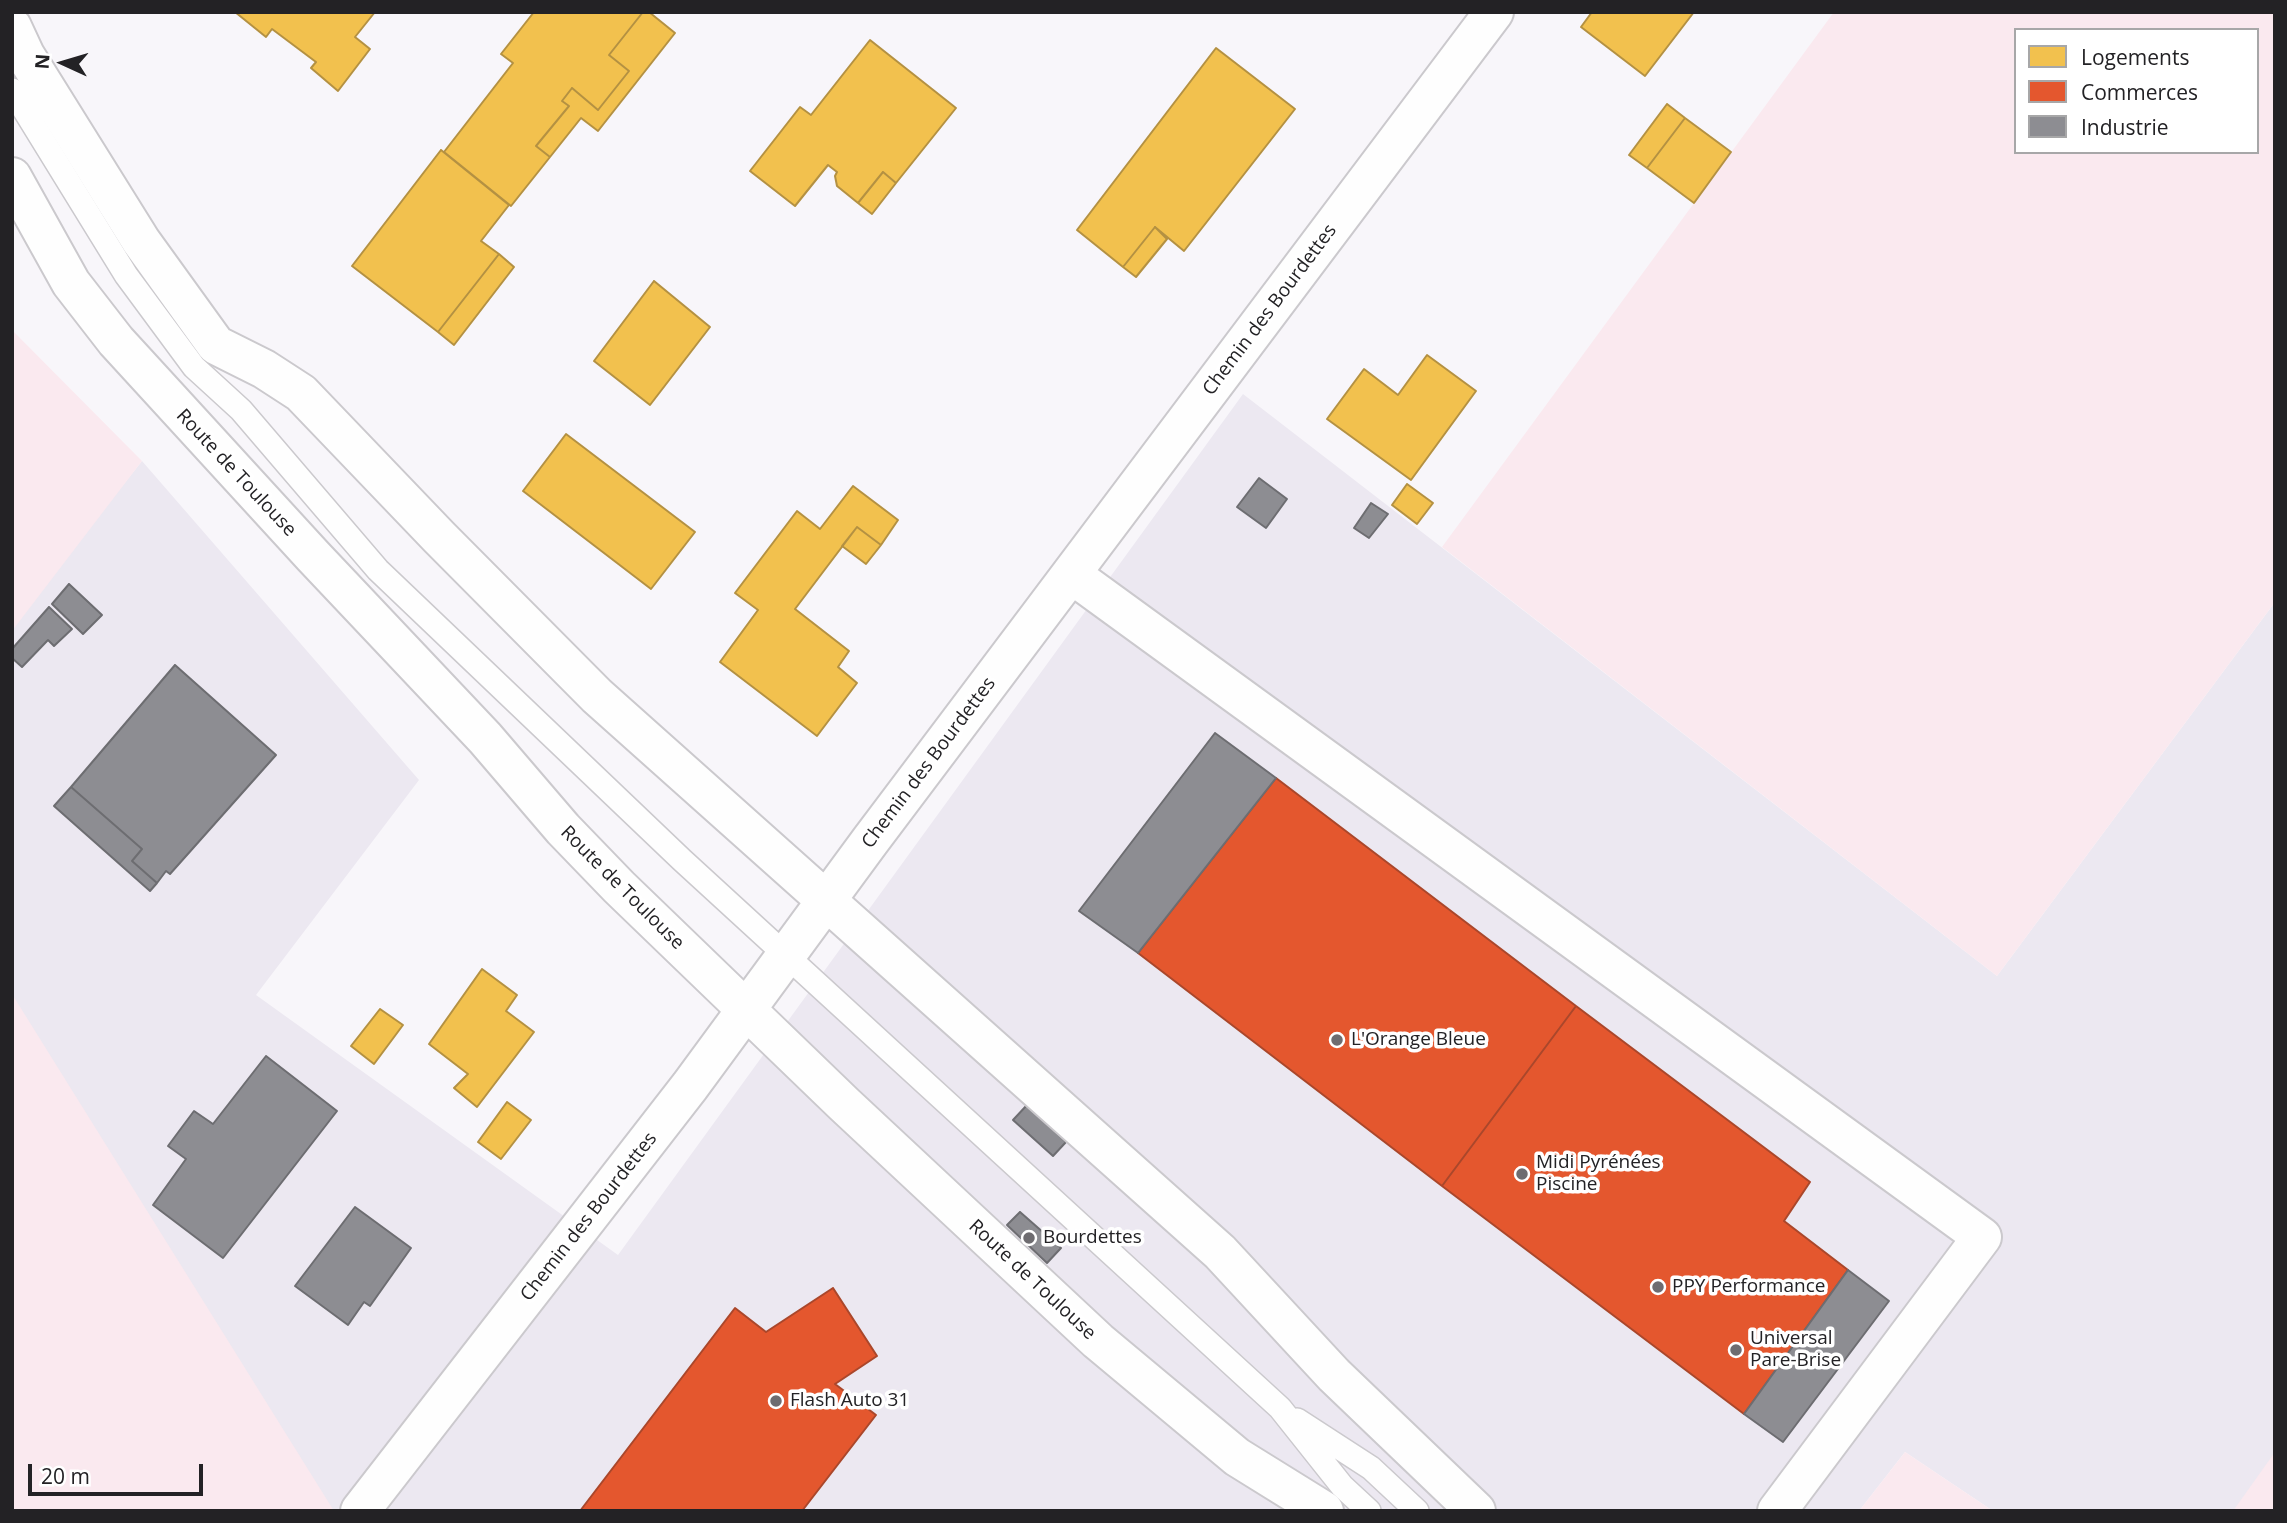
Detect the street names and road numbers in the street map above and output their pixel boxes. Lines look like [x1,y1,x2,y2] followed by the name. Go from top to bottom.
[1198,220,1342,400] street label: Chemin des Bourdettes
[171,405,301,541] street label: Route de Toulouse
[857,673,1001,853] street label: Chemin des Bourdettes
[555,821,689,955] street label: Route de Toulouse
[516,1128,662,1306] street label: Chemin des Bourdettes
[964,1215,1100,1345] street label: Route de Toulouse

